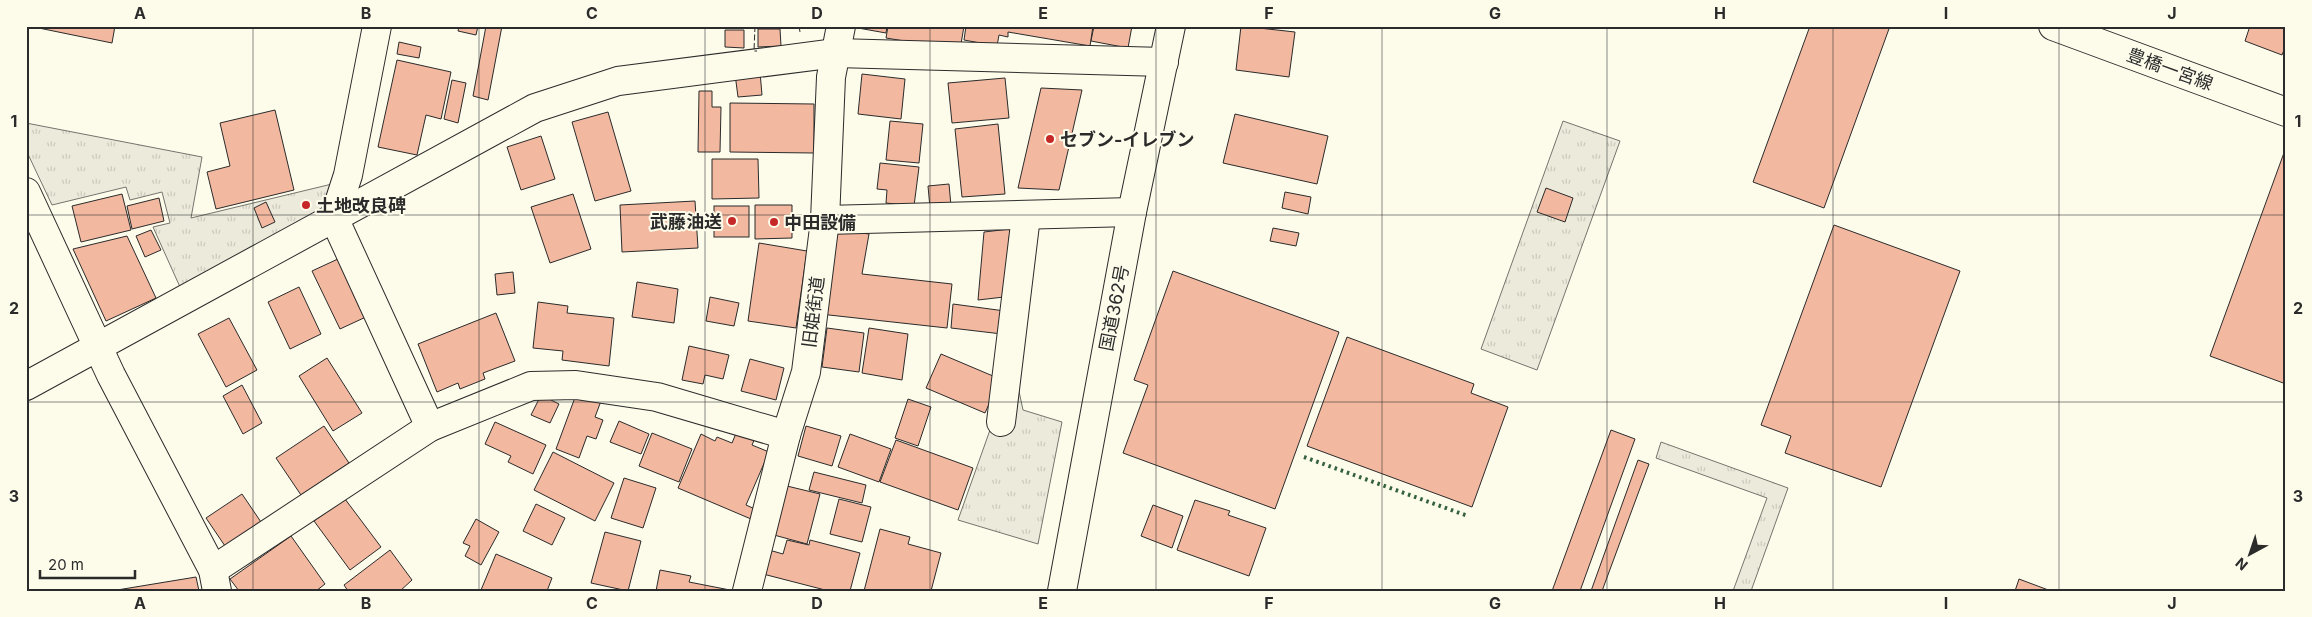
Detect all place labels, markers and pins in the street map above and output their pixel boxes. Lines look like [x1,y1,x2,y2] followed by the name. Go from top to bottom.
[1060,129,1194,150] place label: セブン-イレブン
[1044,133,1056,145] marker: セブン-イレブン
[316,195,406,216] place label: 土地改良碑
[300,199,312,211] marker: 土地改良碑
[650,211,722,232] place label: 武藤油送
[784,212,856,233] place label: 中田設備
[726,215,738,227] marker: 武藤油送
[768,216,780,228] marker: 中田設備

